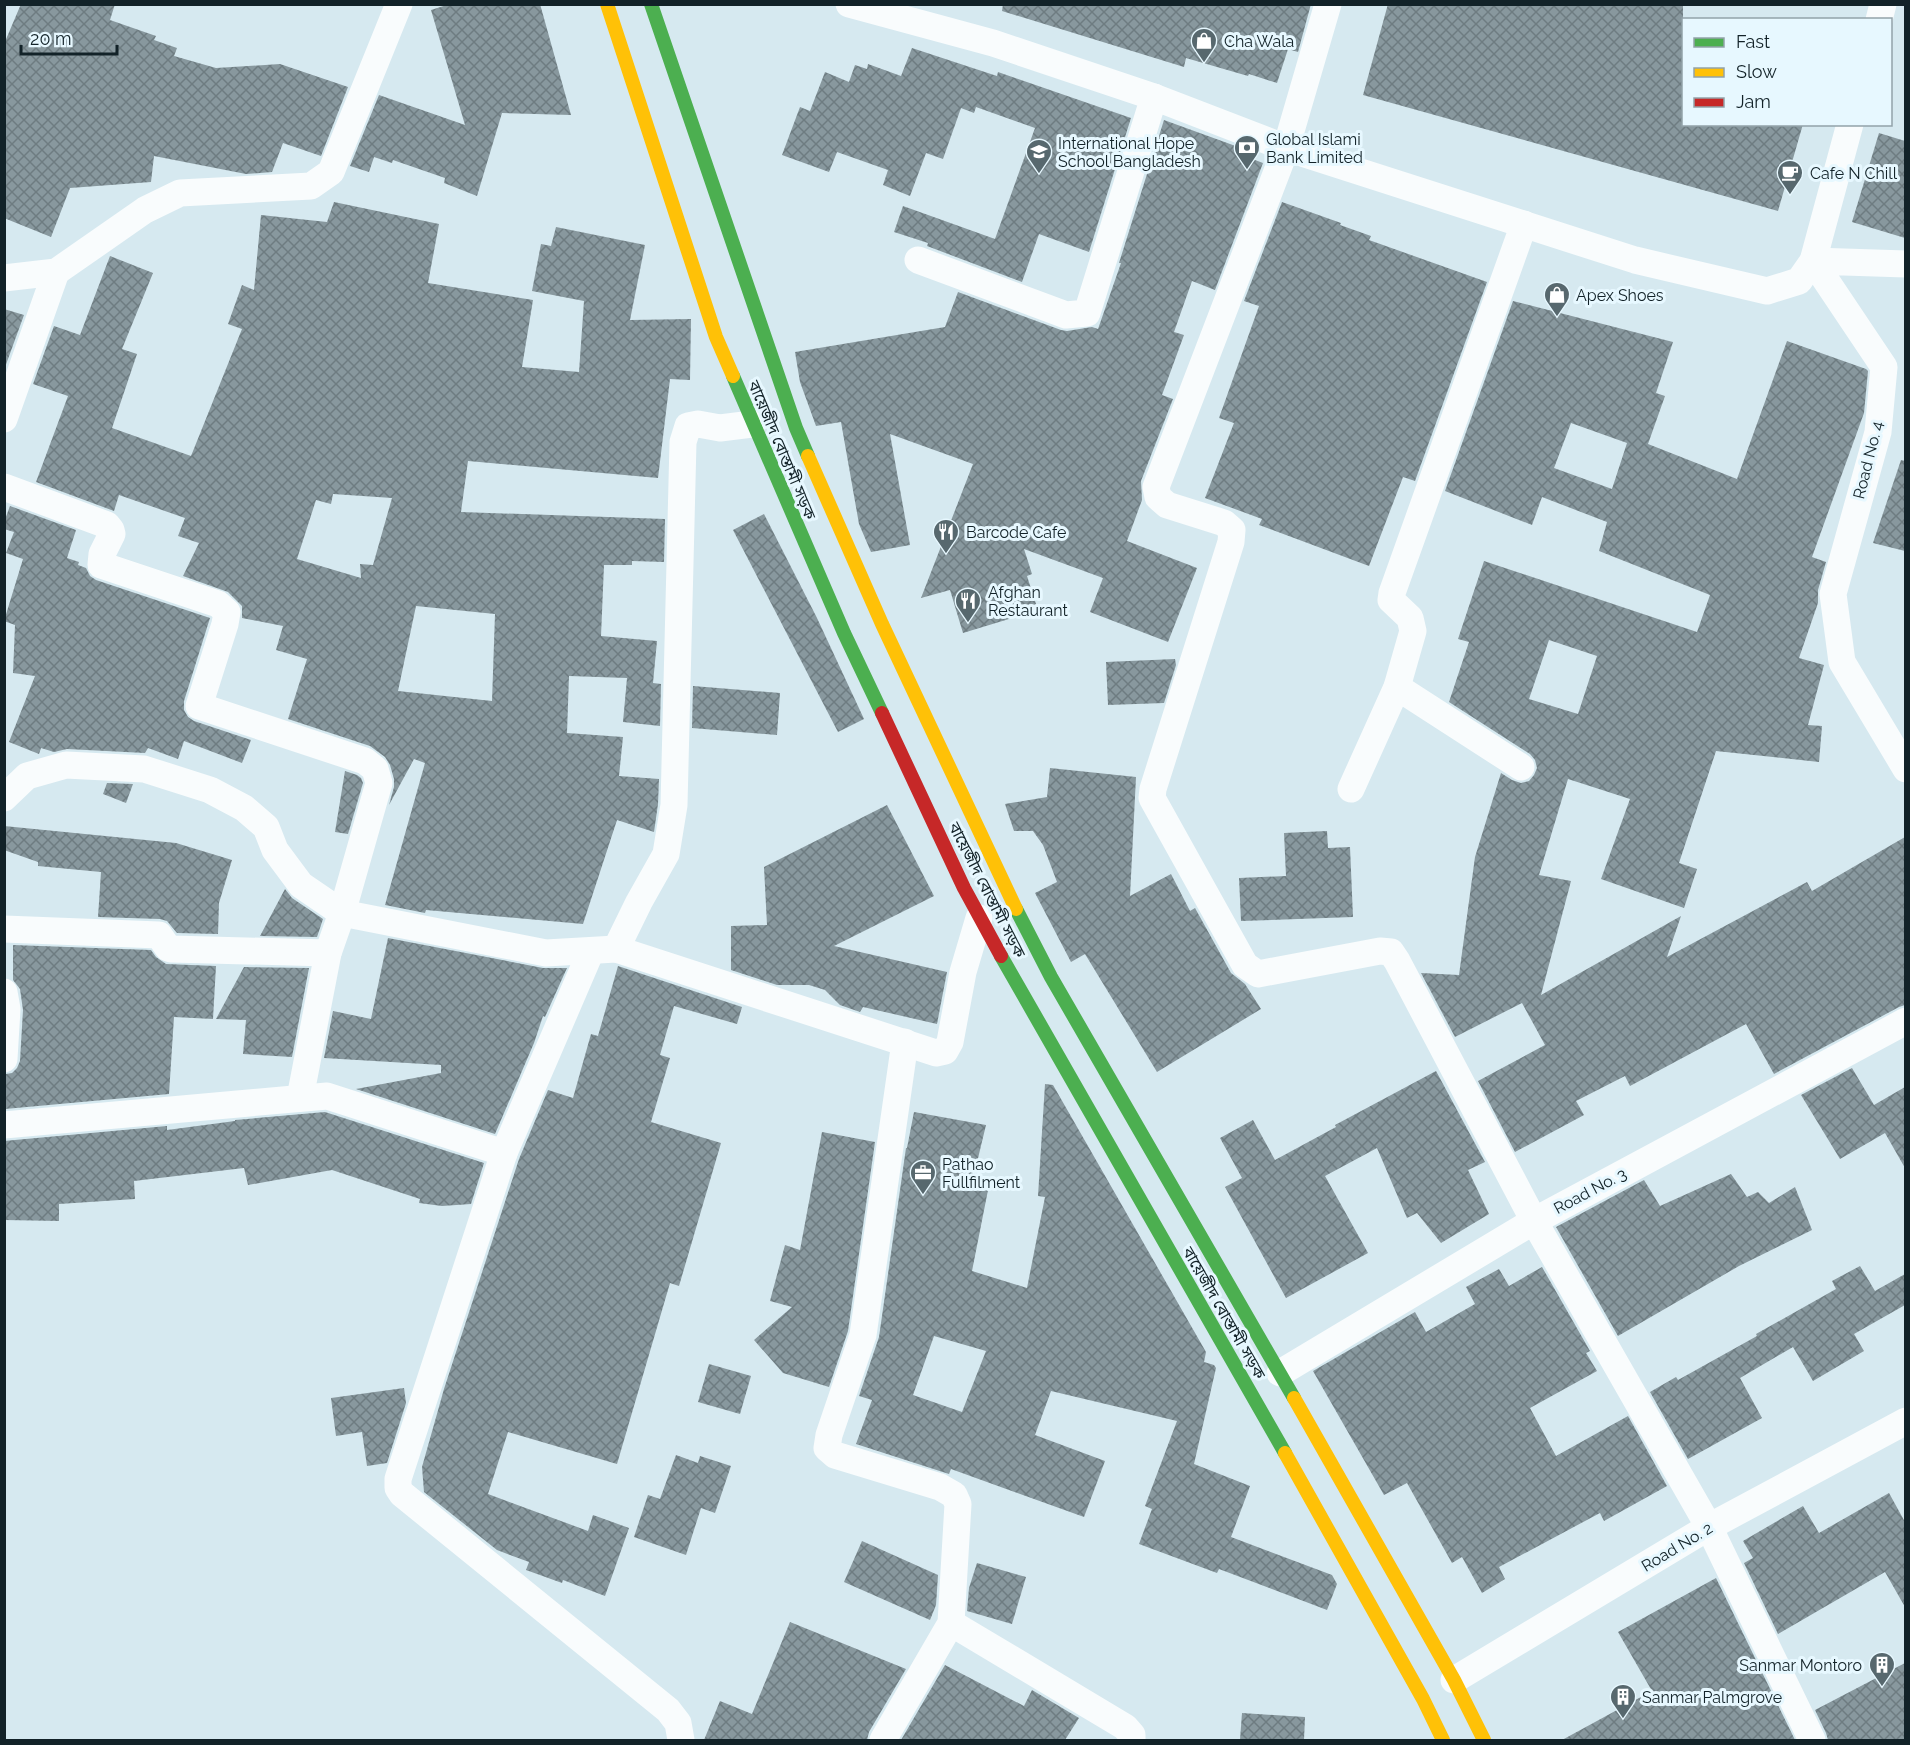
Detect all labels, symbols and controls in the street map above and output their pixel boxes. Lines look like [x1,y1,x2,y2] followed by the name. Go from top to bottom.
[21,18,117,56] scale bar
[1682,18,1892,126] legend
[1189,26,1219,64] shop icon: Cha Wala
[30,28,72,49] text: 20 m
[1736,31,1770,52] text: Fast
[1224,32,1294,51] place label: Cha Wala
[1736,61,1777,82] text: Slow
[1736,91,1771,112] text: Jam
[1266,130,1363,167] place label: Global Islami Bank Limited
[1232,133,1262,171] bank icon: Global Islami Bank Limited
[1058,134,1201,171] place label: International Hope School Bangladesh
[1024,137,1054,175] school or university icon: International Hope School Bangladesh
[1775,158,1805,196] cafe icon: Cafe N Chill
[1810,164,1898,183] place label: Cafe N Chill
[1542,280,1572,318] shop icon: Apex Shoes
[1576,286,1664,305] place label: Apex Shoes
[744,377,820,523] street label: বায়েজীদ বোস্তামী সড়ক
[1849,419,1887,501] street label: Road No. 4
[931,517,961,555] restaurant icon: Barcode Cafe
[966,523,1066,542] place label: Barcode Cafe
[988,583,1068,620] place label: Afghan Restaurant
[953,586,983,624] restaurant icon: Afghan Restaurant
[944,818,1030,962] street label: বায়েজীদ বোস্তামী সড়ক
[942,1155,1021,1192] place label: Pathao Fullfilment
[908,1158,938,1196] office icon: Pathao Fullfilment
[1550,1164,1630,1218] street label: Road No. 3
[1178,1243,1270,1383] street label: বায়েজীদ বোস্তামী সড়ক
[1638,1518,1716,1576] street label: Road No. 2
[1867,1650,1897,1688] building icon: Sanmar Montoro
[1739,1656,1862,1675] place label: Sanmar Montoro
[1608,1682,1638,1720] building icon: Sanmar Palmgrove
[1642,1688,1782,1707] place label: Sanmar Palmgrove

